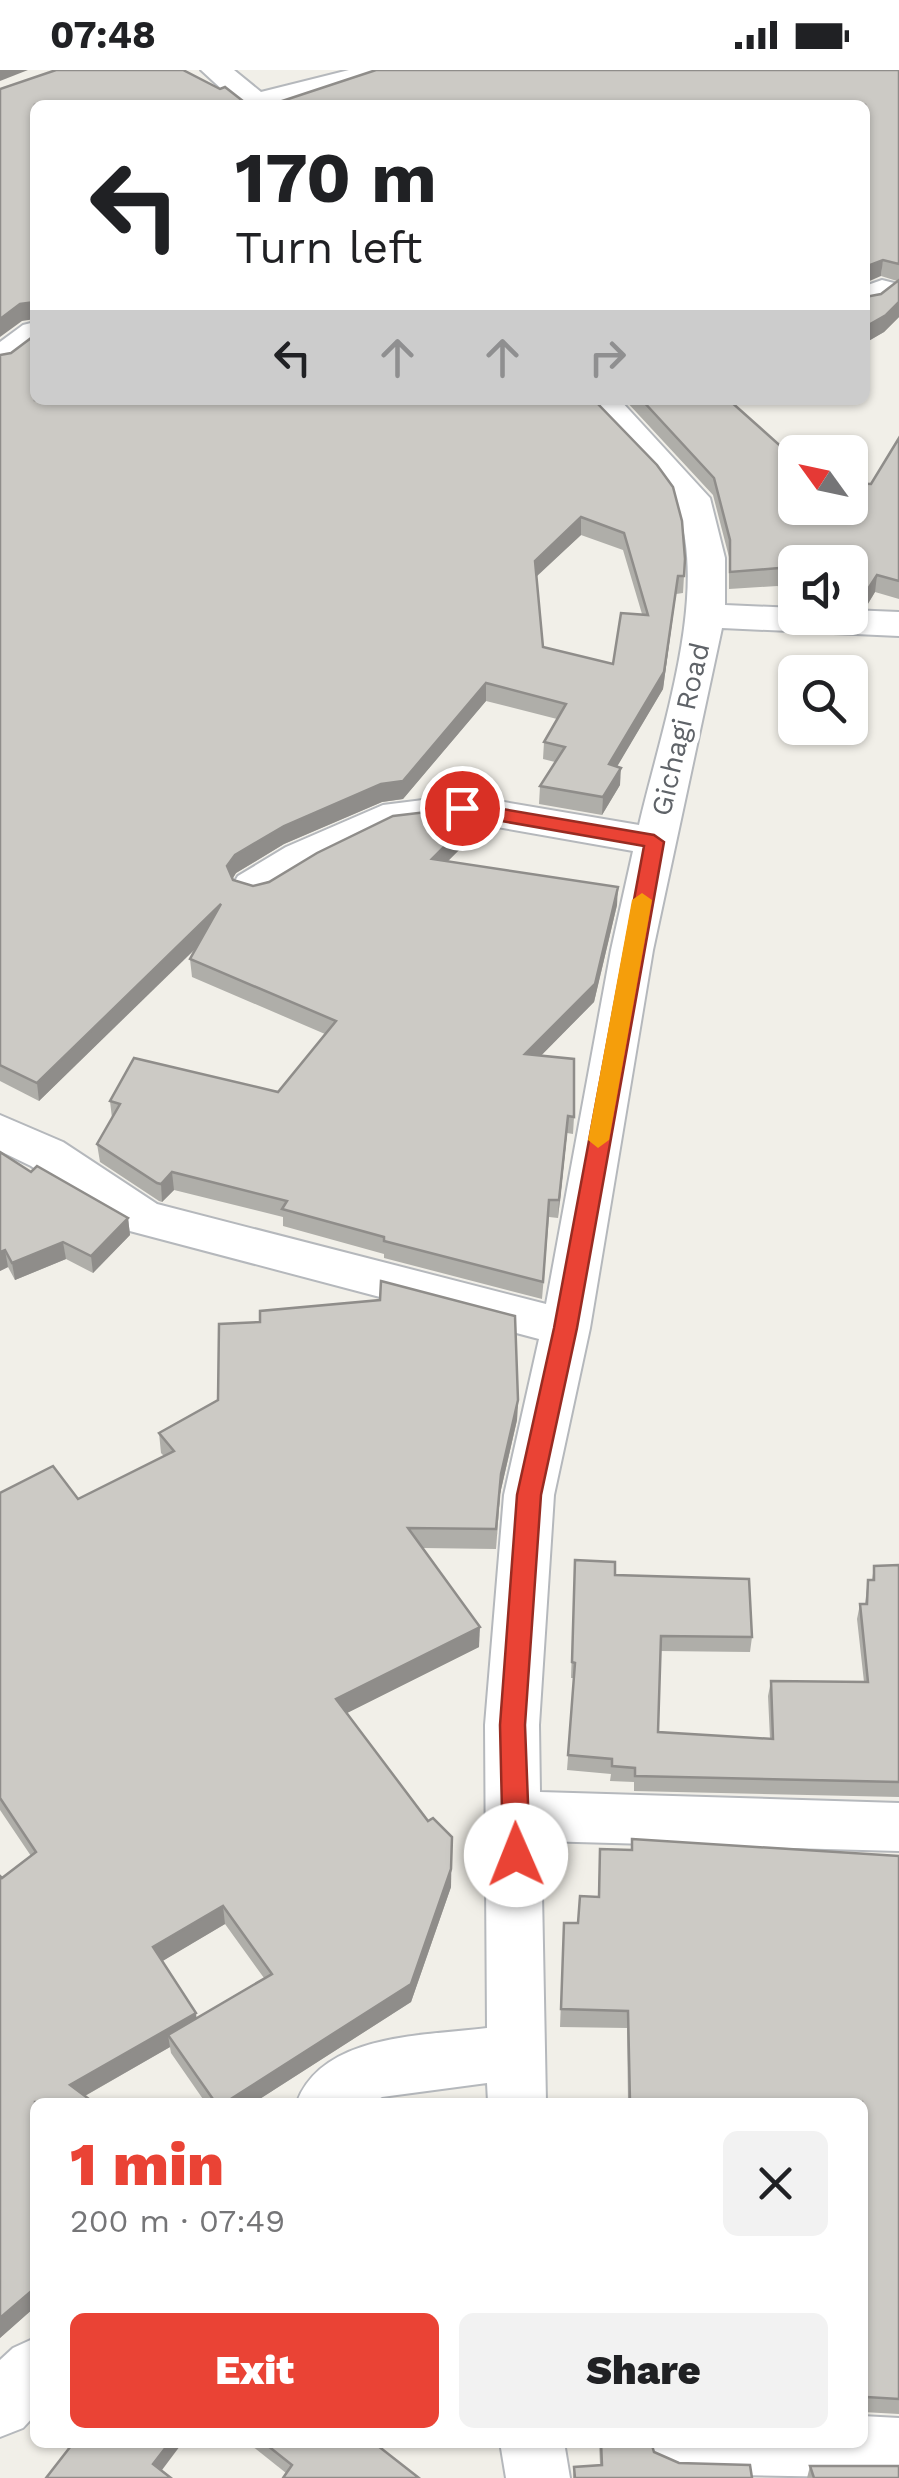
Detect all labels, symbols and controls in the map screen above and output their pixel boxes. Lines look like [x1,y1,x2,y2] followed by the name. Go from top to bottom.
[50,13,156,57] text: 07:48
[235,137,437,219] text: 170 m
[70,140,200,270] icon: left
[235,221,422,274] text: Turn left
[265,330,320,385] icon: left
[370,330,425,385] icon: ahead
[475,330,530,385] icon: ahead
[580,330,635,385] icon: right
[778,435,868,525] north arrow
[778,435,868,745] map controls
[778,545,868,635] button: sound
[645,639,716,819] street label: Gichagi Road
[778,655,868,745] button: search
[420,766,505,851] pin
[435,781,490,836] icon: arrive
[464,1803,568,1907] position arrow
[70,2129,224,2200] text: 1 min
[723,2131,828,2236] button: close
[70,2202,285,2240] text: 200 m · 07:49
[70,2313,439,2428] button: Exit
[459,2313,828,2428] button: Share

